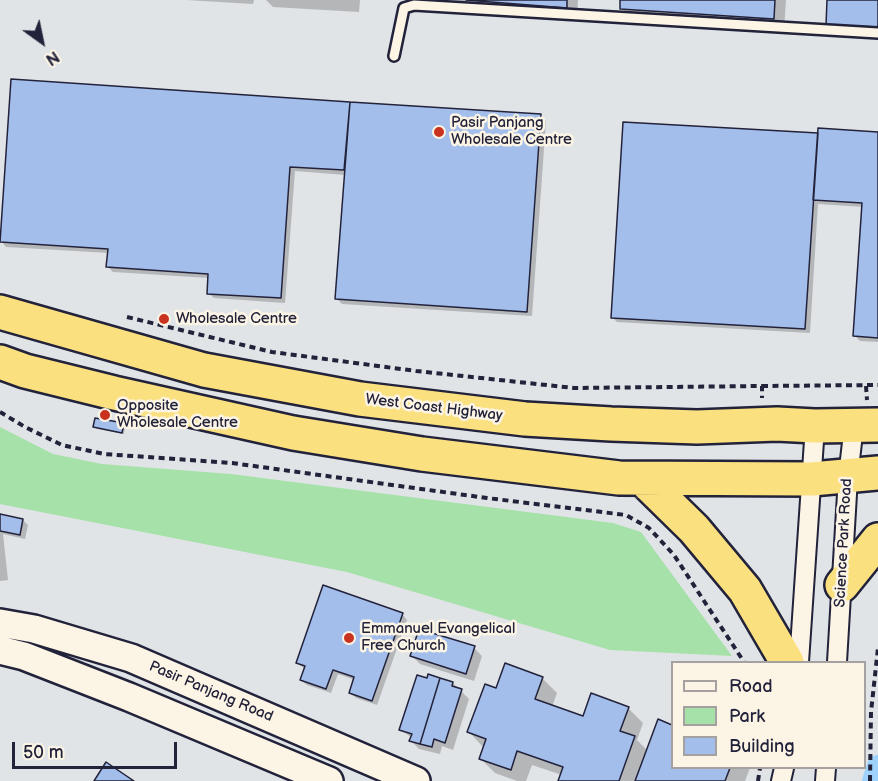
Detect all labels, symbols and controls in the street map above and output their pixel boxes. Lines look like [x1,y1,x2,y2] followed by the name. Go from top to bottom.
[12,12,72,72] north arrow
[42,46,62,69] text: N
[451,114,572,149] place label: Pasir Panjang Wholesale Centre
[432,125,446,139] marker: Pasir Panjang Wholesale Centre
[176,310,297,328] place label: Wholesale Centre
[157,312,171,326] marker: Wholesale Centre
[364,391,504,425] street label: West Coast Highway
[117,397,238,432] place label: Opposite Wholesale Centre
[98,408,112,422] marker: Opposite Wholesale Centre
[832,478,856,608] street label: Science Park Road
[361,620,515,655] place label: Emmanuel Evangelical Free Church
[342,631,356,645] marker: Emmanuel Evangelical Free Church
[146,658,276,726] street label: Pasir Panjang Road
[671,661,866,769] legend
[729,676,773,697] text: Road
[729,706,765,727] text: Park
[15,730,180,768] scale bar
[729,736,795,757] text: Building
[23,742,64,763] text: 50 m

